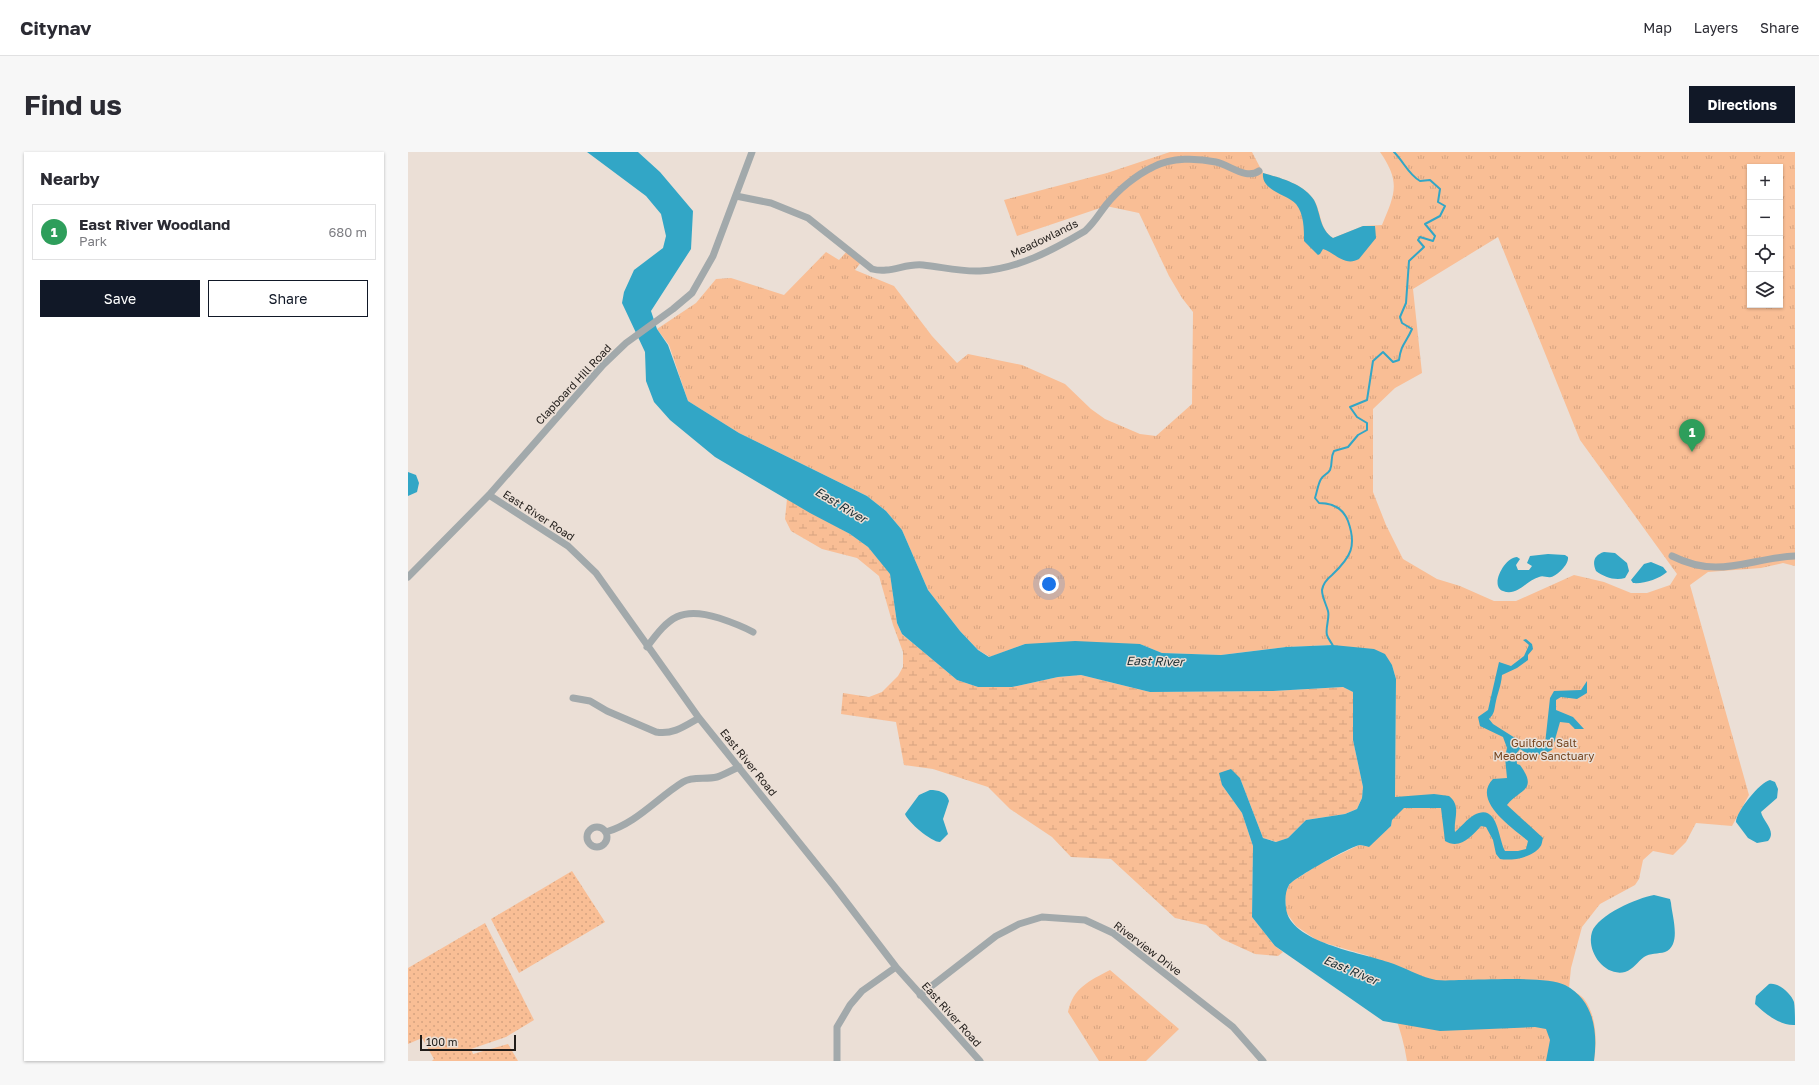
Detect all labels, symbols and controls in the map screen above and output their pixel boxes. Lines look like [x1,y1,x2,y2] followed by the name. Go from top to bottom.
[20,16,92,39] text: Citynav
[1643,19,1672,36] text: Map
[1694,19,1738,36] text: Layers
[1760,19,1799,36] text: Share
[1689,86,1795,123] button: Directions
[24,88,122,121] text: Find us
[1747,164,1783,308] map controls
[1747,164,1783,200] button: +
[40,168,100,189] text: Nearby
[1747,200,1783,236] button: −
[79,215,230,233] text: East River Woodland
[1008,216,1080,260] street label: Meadowlands
[51,224,57,240] text: 1
[328,224,367,240] text: 680 m
[79,233,107,249] text: Park
[1747,236,1783,272] button: locate
[1747,272,1783,308] button: layers
[40,280,200,317] button: Save
[208,280,368,317] button: Share
[532,341,614,427] street label: Clapboard Hill Road
[1679,419,1705,452] pin: 1
[812,484,872,527] water label: East River
[501,487,577,543] street label: East River Road
[1039,574,1059,594] your location
[1126,653,1186,669] water label: East River
[718,726,780,798] street label: East River Road
[1493,736,1595,762] park label: Guilford Salt Meadow Sanctuary
[1111,918,1185,978] street label: Riverview Drive
[1322,952,1383,989] water label: East River
[920,979,984,1049] street label: East River Road
[420,1033,516,1052] scale bar
[426,1035,457,1048] text: 100 m

